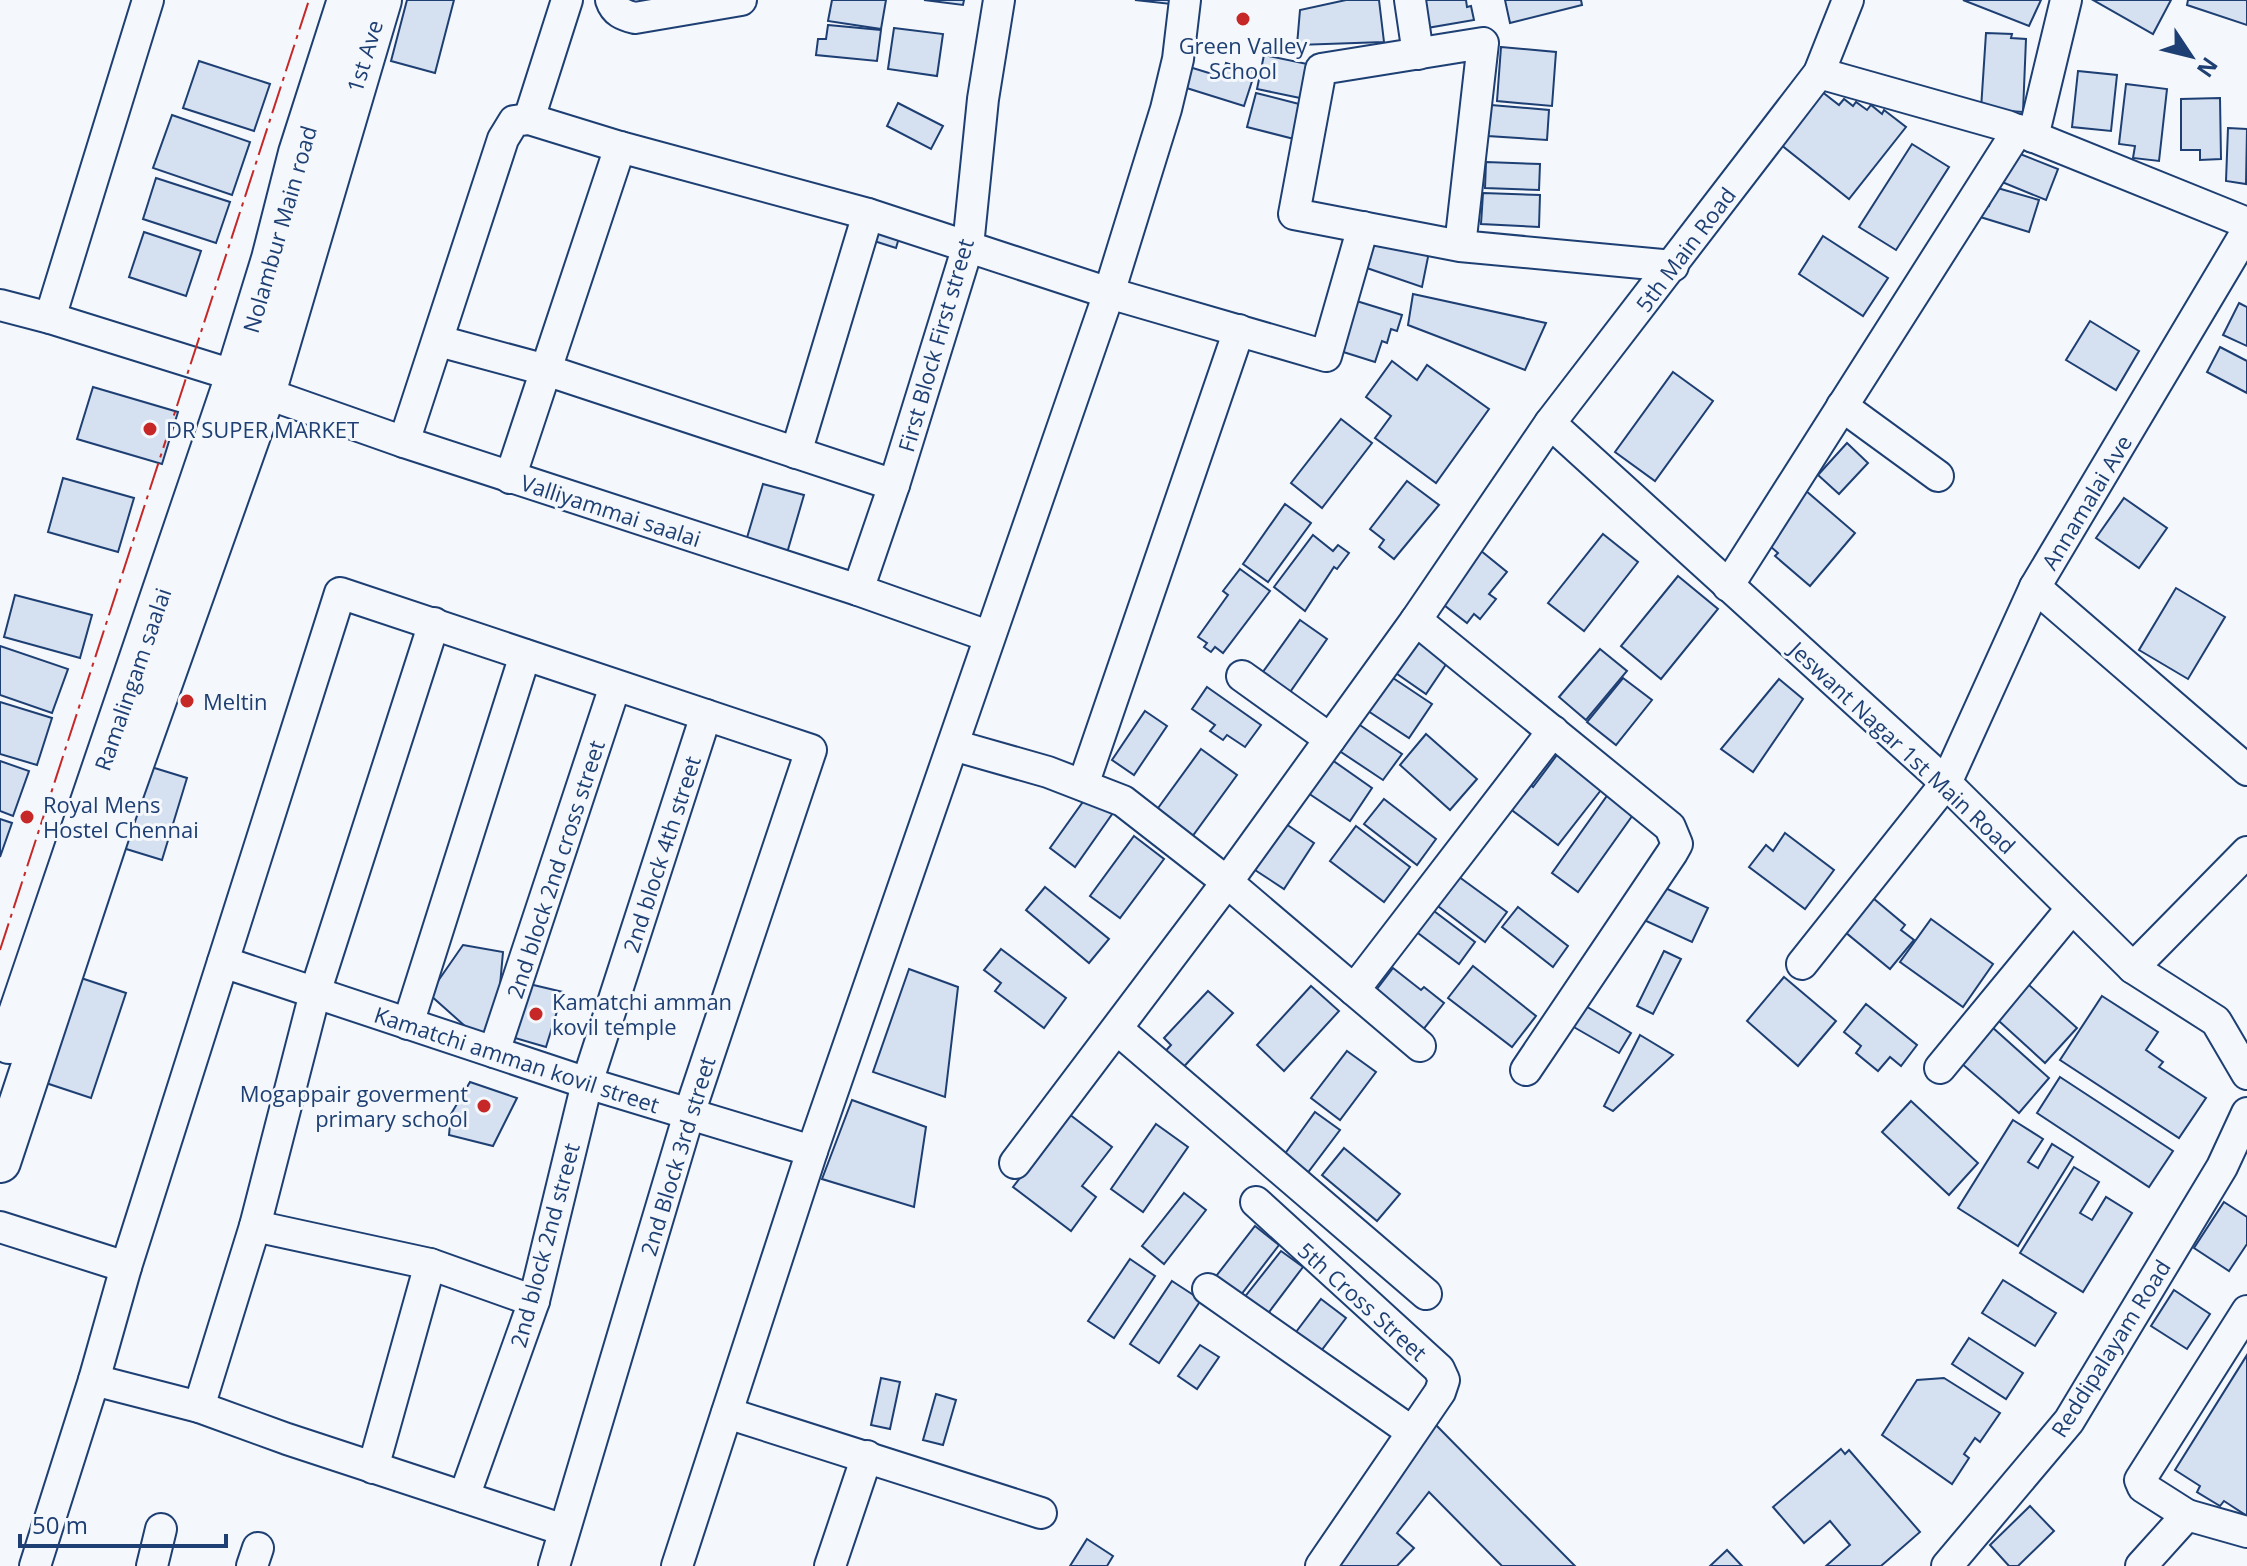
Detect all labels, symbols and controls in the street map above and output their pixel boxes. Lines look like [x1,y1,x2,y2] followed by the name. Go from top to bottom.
[1234,10,1252,28] marker: Green Valley School
[339,16,389,96] street label: 1st Ave
[2151,16,2231,96] north arrow
[1179,30,1308,85] place label: Green Valley School
[2191,52,2226,84] text: N
[235,122,323,336] street label: Nolambur Main road
[1628,181,1742,317] street label: 5th Main Road
[890,235,980,455] street label: First Block First street
[166,414,359,444] place label: DR SUPER MARKET
[141,420,159,438] marker: DR SUPER MARKET
[2034,429,2138,575] street label: Annamalai Ave
[517,467,705,553] street label: Valliyammai saalai
[87,584,177,774] street label: Ramalingam saalai
[1782,633,2022,860] street label: Jeswant Nagar 1st Main Road
[203,686,268,716] place label: Meltin
[178,692,196,710] marker: Meltin
[499,736,611,1002] street label: 2nd block 2nd cross street
[615,752,707,956] street label: 2nd block 4th street
[43,789,199,844] place label: Royal Mens Hostel Chennai
[18,808,36,826] marker: Royal Mens Hostel Chennai
[552,986,732,1041] place label: Kamatchi amman kovil temple
[371,999,664,1119] street label: Kamatchi amman kovil street
[527,1005,545,1023] marker: Kamatchi amman kovil temple
[632,1053,722,1259] street label: 2nd Block 3rd street
[240,1078,468,1133] place label: Mogappair goverment primary school
[475,1097,493,1115] marker: Mogappair goverment primary school
[502,1139,586,1351] street label: 2nd block 2nd street
[1292,1235,1434,1367] street label: 5th Cross Street
[2043,1254,2177,1442] street label: Reddipalayam Road
[20,1498,226,1548] scale bar
[32,1508,88,1541] text: 50 m

